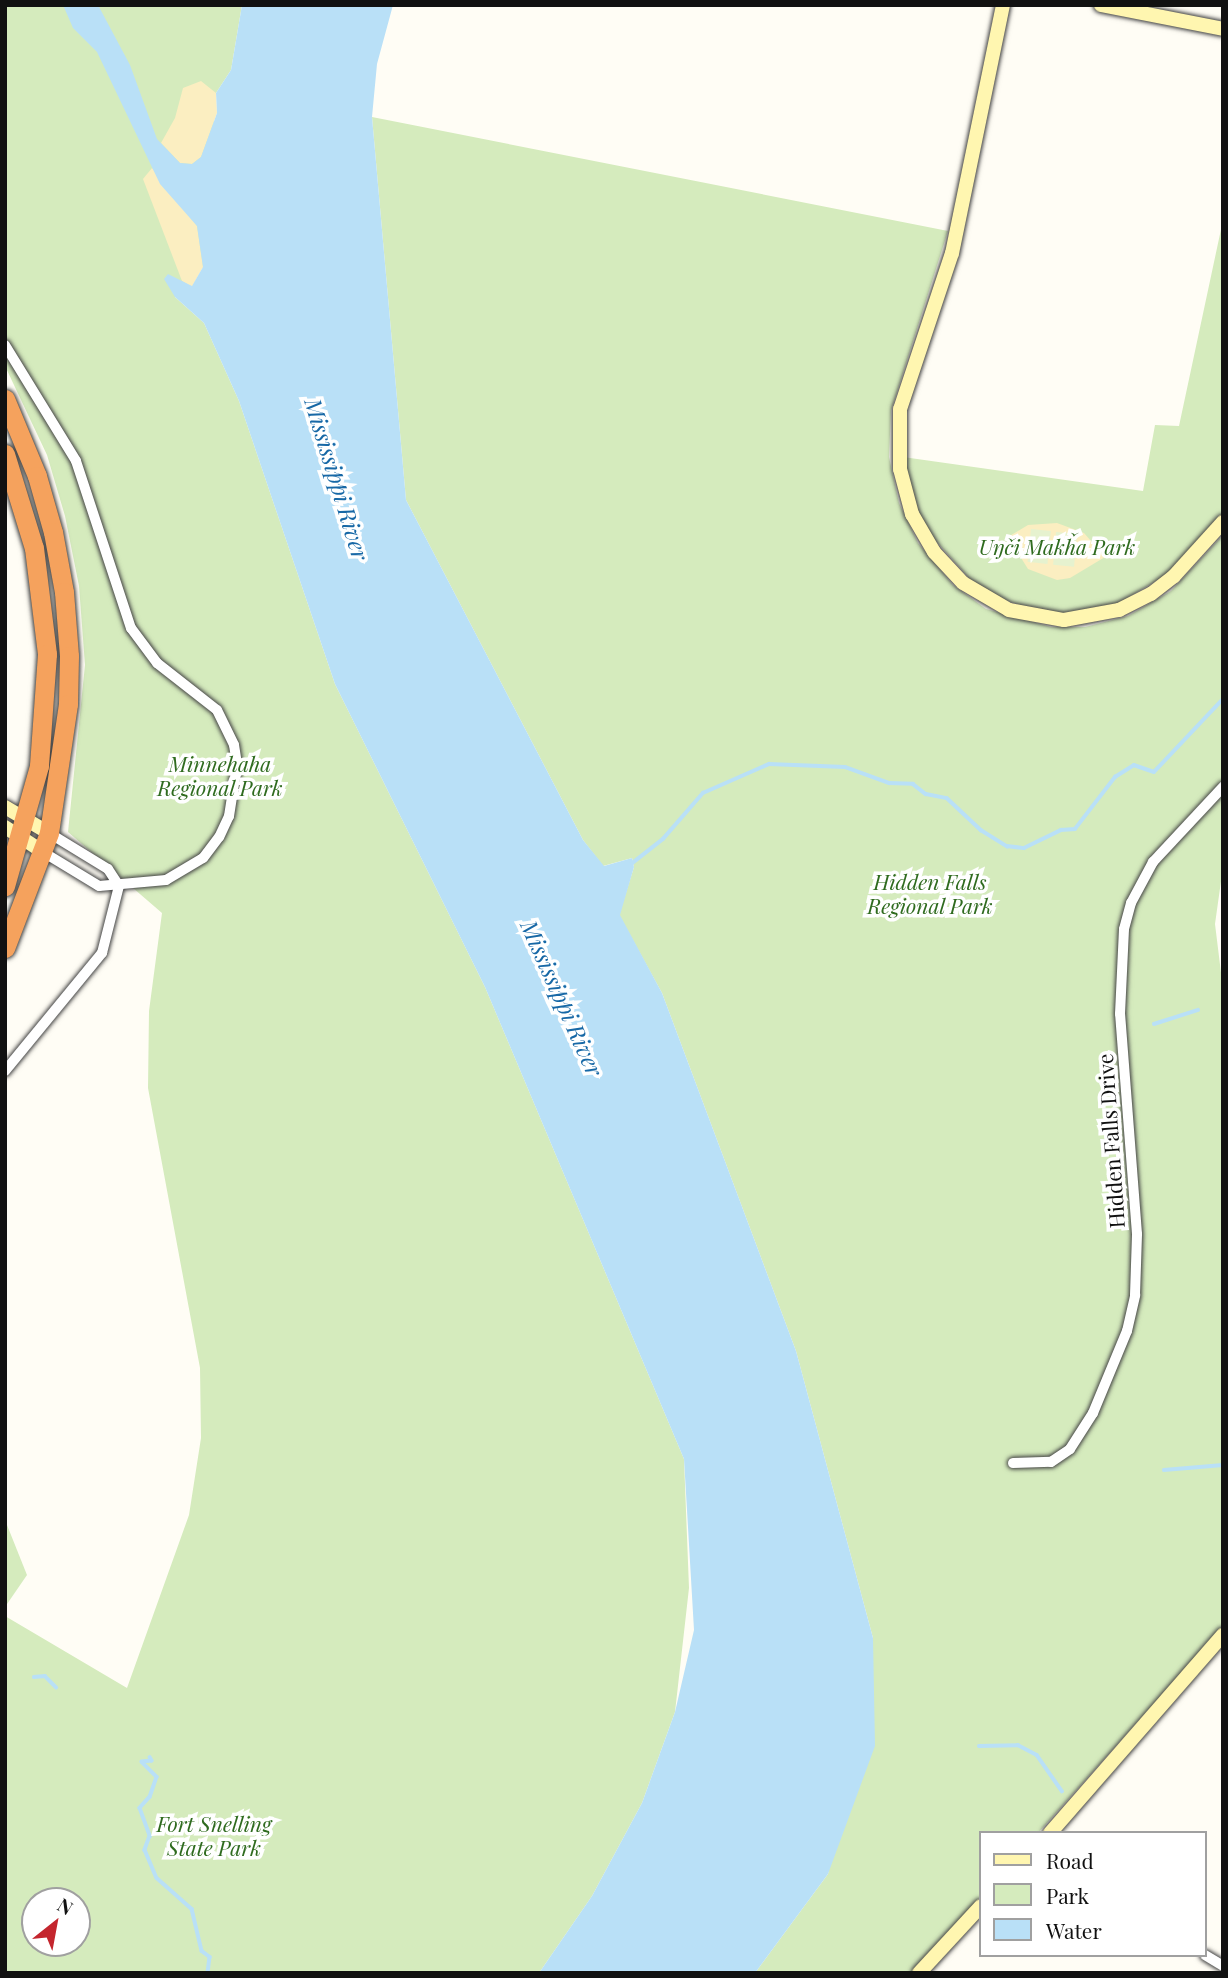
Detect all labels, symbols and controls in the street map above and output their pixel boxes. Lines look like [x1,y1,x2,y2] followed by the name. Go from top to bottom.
[299,395,375,563] water label: Mississippi River
[979,533,1135,559] park label: Uŋči Makȟa Park
[157,750,283,800] park label: Minnehaha Regional Park
[867,868,993,918] park label: Hidden Falls Regional Park
[515,916,609,1080] water label: Mississippi River
[1091,1053,1129,1229] street label: Hidden Falls Drive
[157,1810,271,1860] park label: Fort Snelling State Park
[979,1831,1207,1957] legend
[1046,1846,1094,1874] text: Road
[1046,1881,1089,1909] text: Park
[21,1887,91,1957] north arrow
[53,1891,78,1920] text: N
[1046,1916,1102,1944] text: Water

